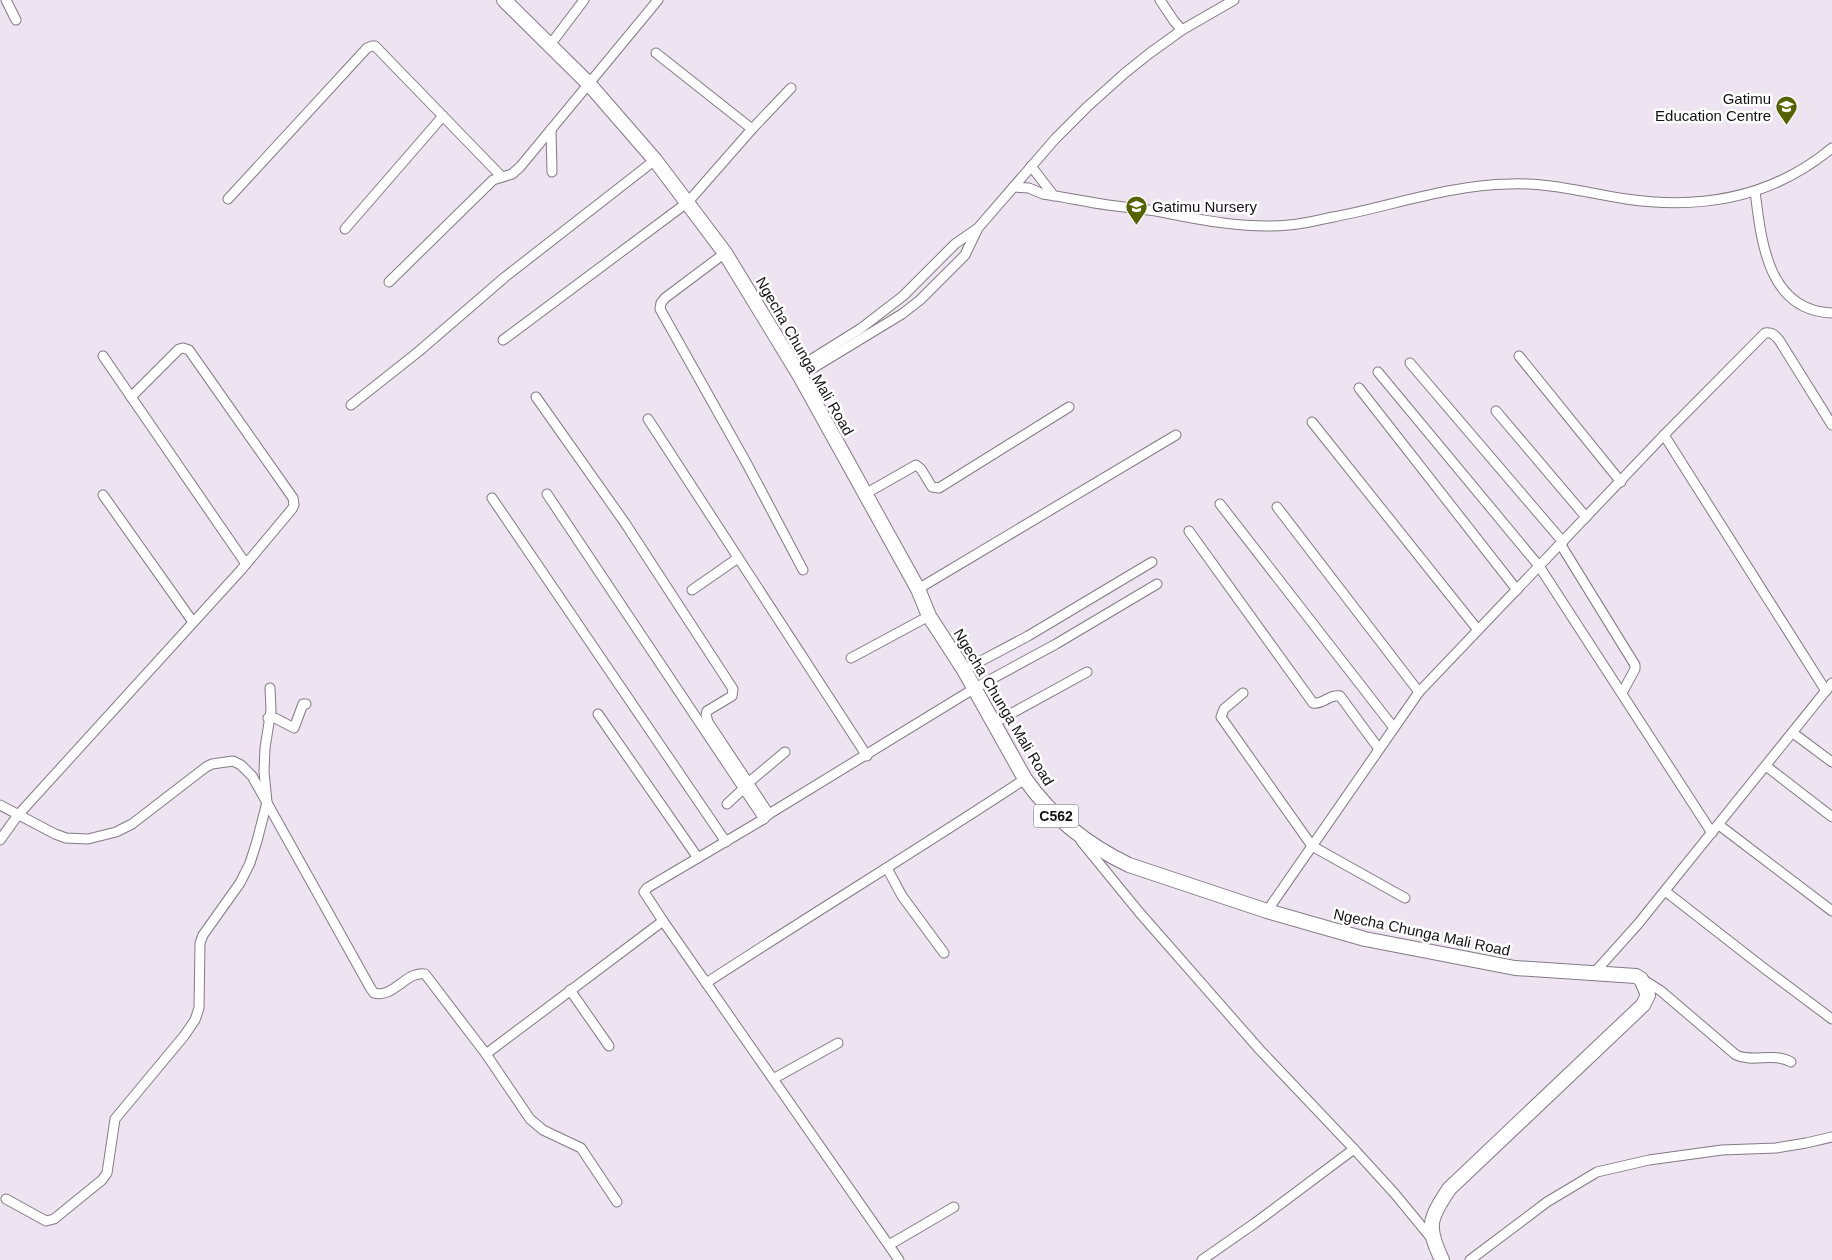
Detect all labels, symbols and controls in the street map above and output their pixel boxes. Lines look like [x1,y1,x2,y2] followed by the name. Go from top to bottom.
[1655,90,1771,124] place label: Gatimu Education Centre
[1775,95,1799,126] school or university icon: Gatimu Education Centre
[1124,194,1148,225] school or university icon: Gatimu Nursery
[1152,198,1258,215] place label: Gatimu Nursery
[753,274,857,438] street label: Ngecha Chunga Mali Road
[950,625,1058,789] street label: Ngecha Chunga Mali Road
[1034,804,1078,828] road number: C562
[1332,905,1512,959] street label: Ngecha Chunga Mali Road

